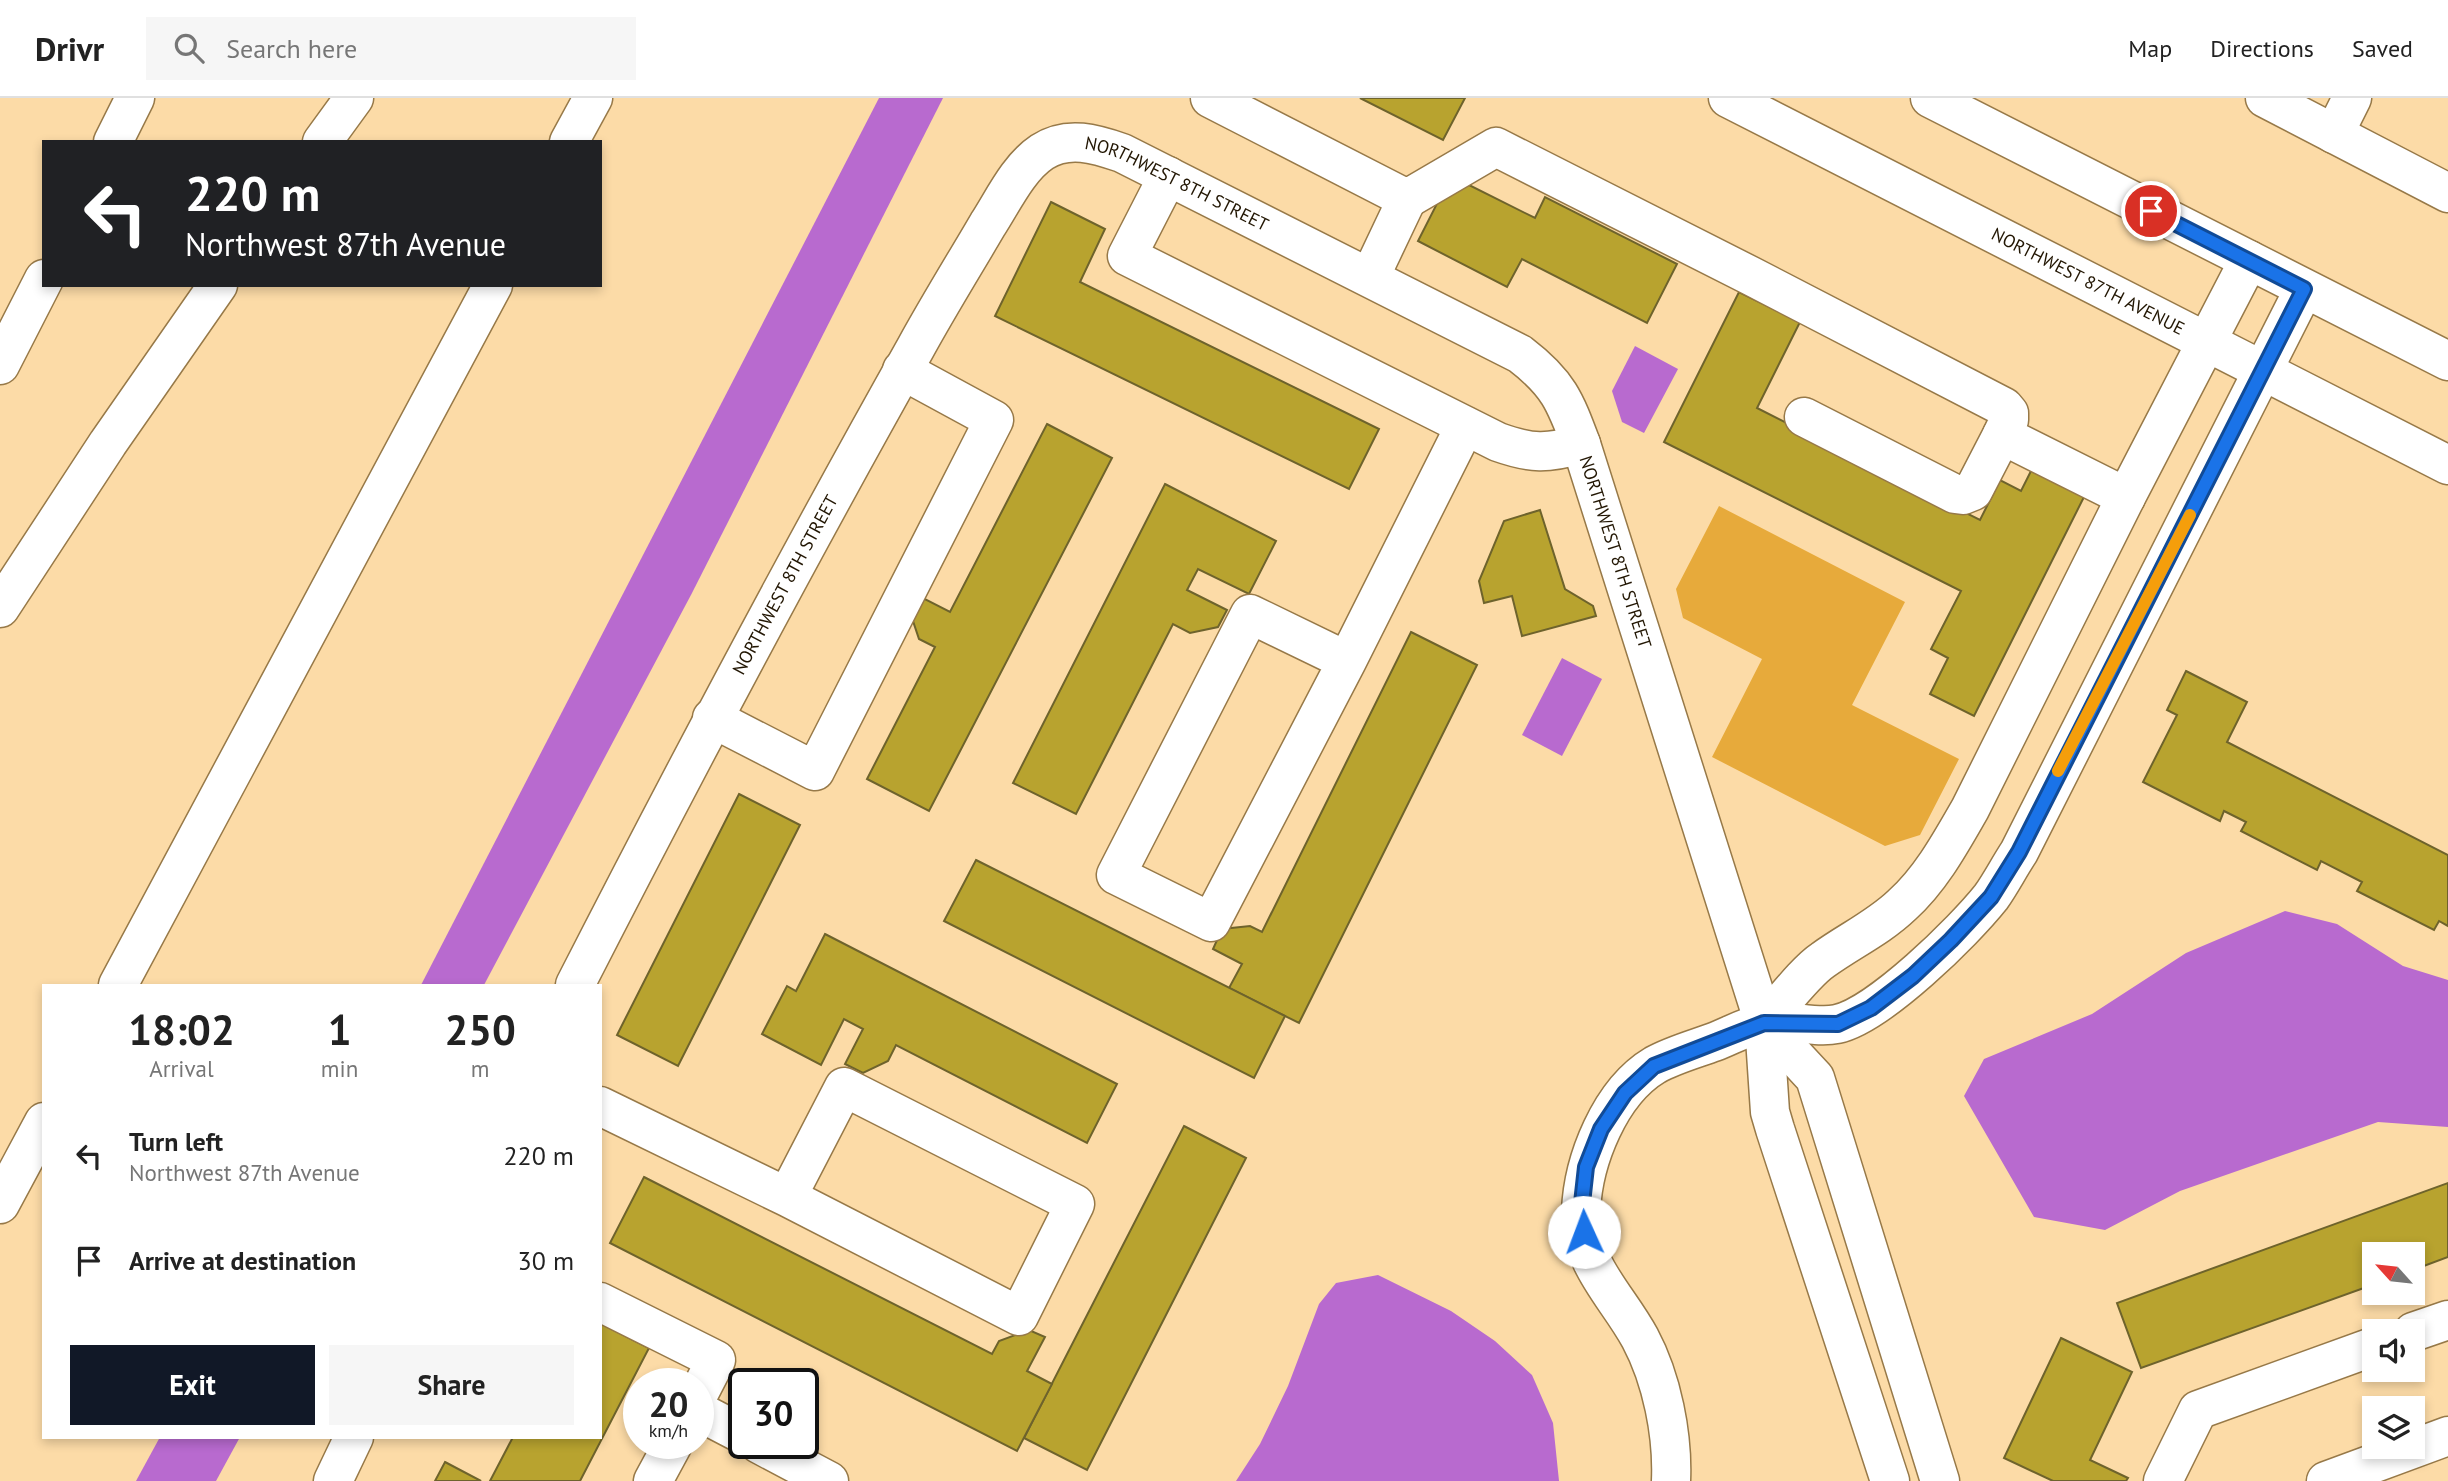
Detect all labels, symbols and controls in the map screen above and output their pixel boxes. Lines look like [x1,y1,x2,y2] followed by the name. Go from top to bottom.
[146,17,636,80] search box
[35,27,104,70] text: Drivr
[170,29,208,67] icon: search
[226,32,357,65] text: Search here
[2128,33,2172,64] text: Map
[2210,33,2314,64] text: Directions
[2352,33,2413,64] text: Saved
[1083,131,1272,236] street label: NORTHWEST 8TH STREET
[185,161,320,225] text: 220 m
[70,168,161,259] icon: left
[2121,181,2181,241] pin
[2132,192,2170,230] icon: arrive
[1988,222,2189,340] street label: NORTHWEST 87TH AVENUE
[185,223,506,265] text: Northwest 87th Avenue
[1574,453,1657,651] street label: NORTHWEST 8TH STREET
[727,491,843,678] street label: NORTHWEST 8TH STREET
[128,1002,235,1057] text: 18:02
[328,1002,351,1057] text: 1
[444,1002,516,1057] text: 250
[149,1054,214,1083] text: Arrival
[321,1054,358,1083] text: min
[471,1054,489,1083] text: m
[129,1125,223,1158] text: Turn left
[70,1137,108,1175] icon: left
[503,1139,574,1172] text: 220 m
[129,1158,360,1187] text: Northwest 87th Avenue
[1547,1195,1621,1269] position arrow
[70,1242,108,1280] icon: arrive
[2362,1242,2426,1306] north arrow
[2362,1242,2425,1459] map controls
[129,1244,356,1277] text: Arrive at destination
[518,1244,574,1277] text: 30 m
[2362,1319,2425,1382] button: sound
[70,1345,315,1425] button: Exit
[329,1345,574,1425] button: Share
[728,1368,819,1459] speed limit sign: 30
[649,1381,688,1427] text: 20
[2362,1396,2425,1459] button: layers
[649,1419,688,1442] text: km/h

